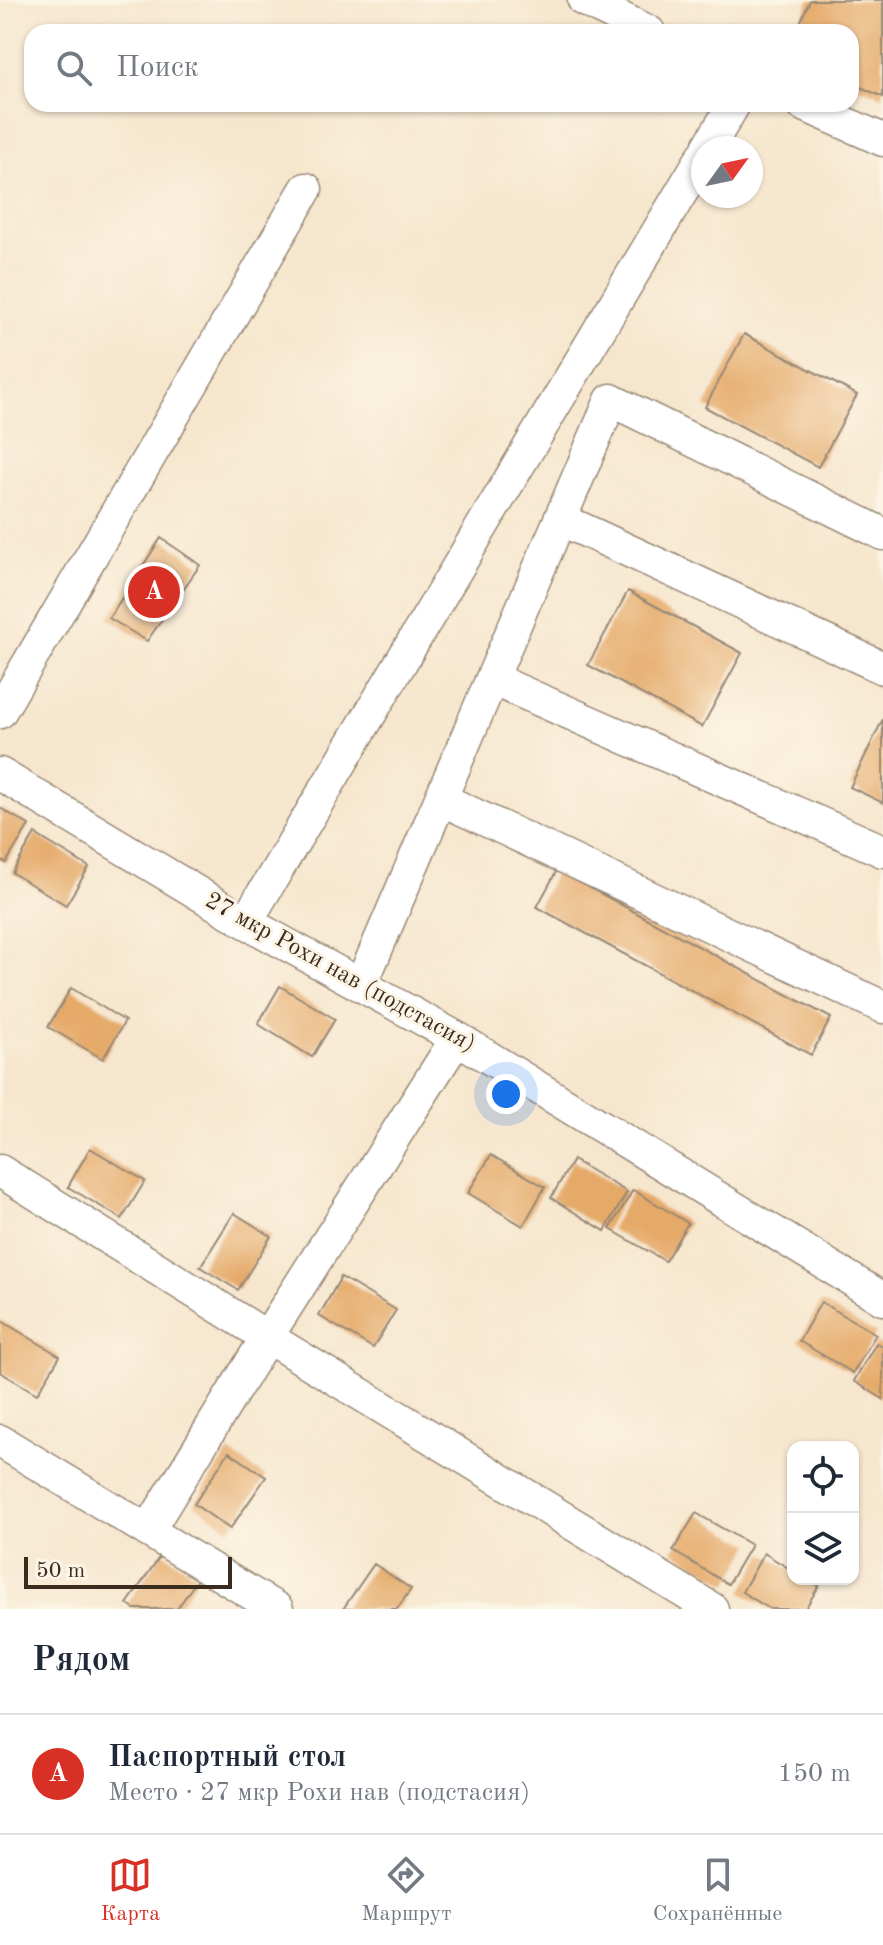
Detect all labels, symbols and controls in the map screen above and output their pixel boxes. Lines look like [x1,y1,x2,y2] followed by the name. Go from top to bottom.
[24,24,859,112] search box
[52,46,96,90] icon: search
[116,53,199,83] text: Поиск
[691,136,763,208] north arrow
[128,562,180,622] pin: A
[201,889,479,1057] street label: 27 мкр Рохи нав (подстасия)
[486,1074,526,1114] your location
[787,1441,859,1585] map controls
[787,1441,859,1513] button: locate
[787,1513,859,1585] button: layers
[24,1553,232,1589] scale bar
[36,1560,85,1582] text: 50 m
[32,1644,131,1678] text: Рядом
[108,1743,346,1773] text: Паспортный стол
[48,1761,68,1787] text: A
[778,1761,851,1787] text: 150 m
[108,1780,530,1806] text: Место · 27 мкр Рохи нав (подстасия)
[101,1853,160,1928] tab: Карта
[361,1853,452,1928] tab: Маршрут
[653,1853,782,1928] tab: Сохранённые

